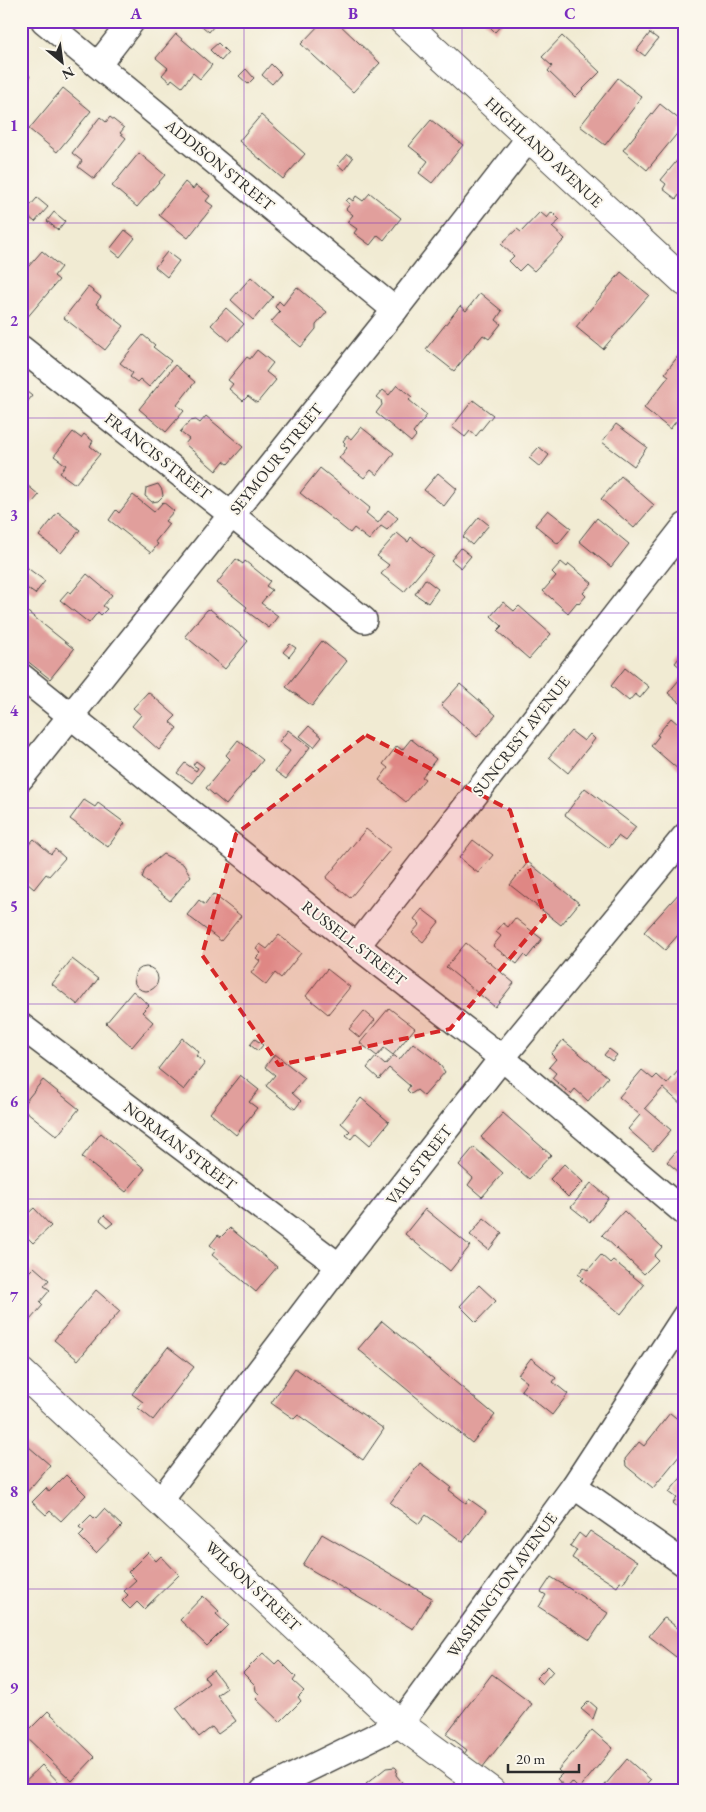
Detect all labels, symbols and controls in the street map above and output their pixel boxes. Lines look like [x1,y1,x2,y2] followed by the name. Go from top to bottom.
[129,3,142,24] text: A
[348,3,358,24] text: B
[564,3,576,24] text: C
[38,38,88,88] north arrow
[58,63,78,84] text: N
[481,92,607,212] street label: HIGHLAND AVENUE
[160,114,279,216] street label: ADDISON STREET
[10,115,18,136] text: 1
[10,310,19,331] text: 2
[225,399,327,519] street label: SEYMOUR STREET
[100,408,216,504] street label: FRANCIS STREET
[10,505,18,526] text: 3
[467,672,575,800] street label: SUNCREST AVENUE
[10,700,19,721] text: 4
[10,896,18,917] text: 5
[297,896,411,991] street label: RUSSELL STREET
[10,1091,19,1112] text: 6
[119,1097,241,1195] street label: NORMAN STREET
[381,1120,457,1209] street label: VAIL STREET
[10,1286,19,1307] text: 7
[10,1481,18,1502] text: 8
[442,1508,562,1662] street label: WASHINGTON AVENUE
[201,1536,305,1636] street label: WILSON STREET
[10,1677,19,1698] text: 9
[508,1742,580,1774] scale bar
[516,1749,545,1768] text: 20 m

